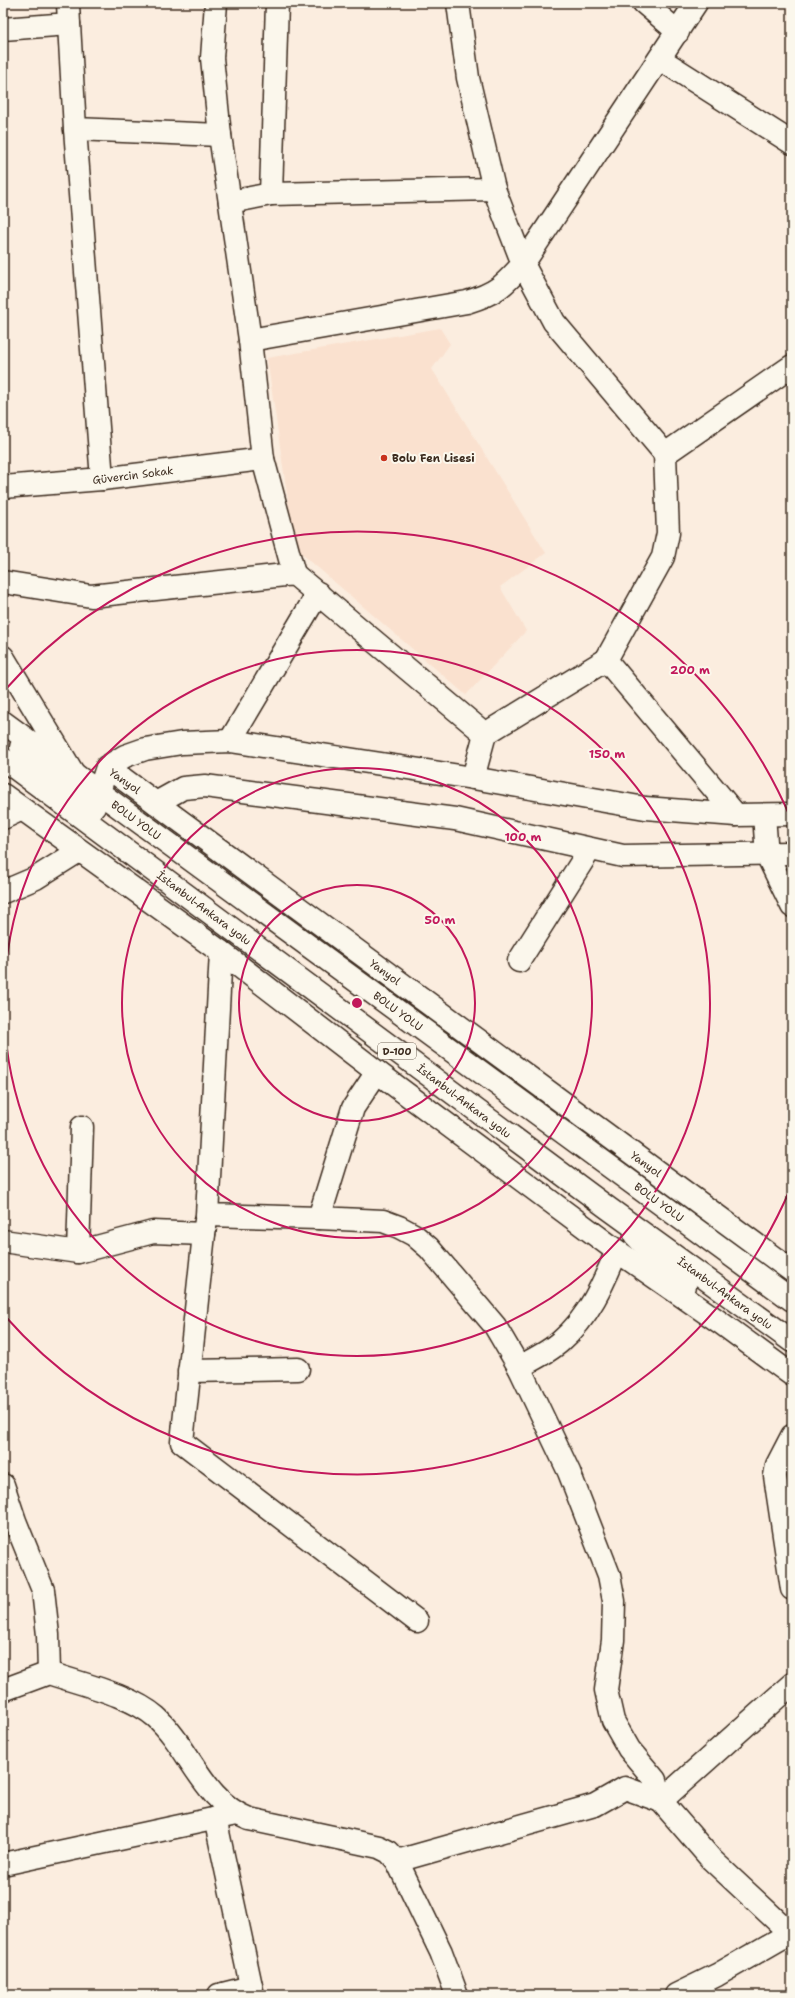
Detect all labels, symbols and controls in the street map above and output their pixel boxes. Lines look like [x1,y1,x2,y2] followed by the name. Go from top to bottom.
[392,451,475,466] place label: Bolu Fen Lisesi
[379,453,389,463] marker: Bolu Fen Lisesi
[92,463,174,488] street label: Güvercin Sokak
[670,662,710,678] text: 200 m
[589,746,625,762] text: 150 m
[106,765,144,798] street label: Yanyol
[108,797,164,844] street label: BOLU YOLU
[505,829,542,845] text: 100 m
[154,868,254,949] street label: İstanbul-Ankara yolu
[425,912,456,928] text: 50 m
[366,956,404,989] street label: Yanyol
[370,988,426,1035] street label: BOLU YOLU
[350,996,364,1010] centre of rings
[378,1043,416,1059] road number: D-100
[414,1061,514,1142] street label: İstanbul-Ankara yolu
[627,1148,665,1181] street label: Yanyol
[631,1179,687,1226] street label: BOLU YOLU
[674,1254,775,1333] street label: İstanbul-Ankara yolu

